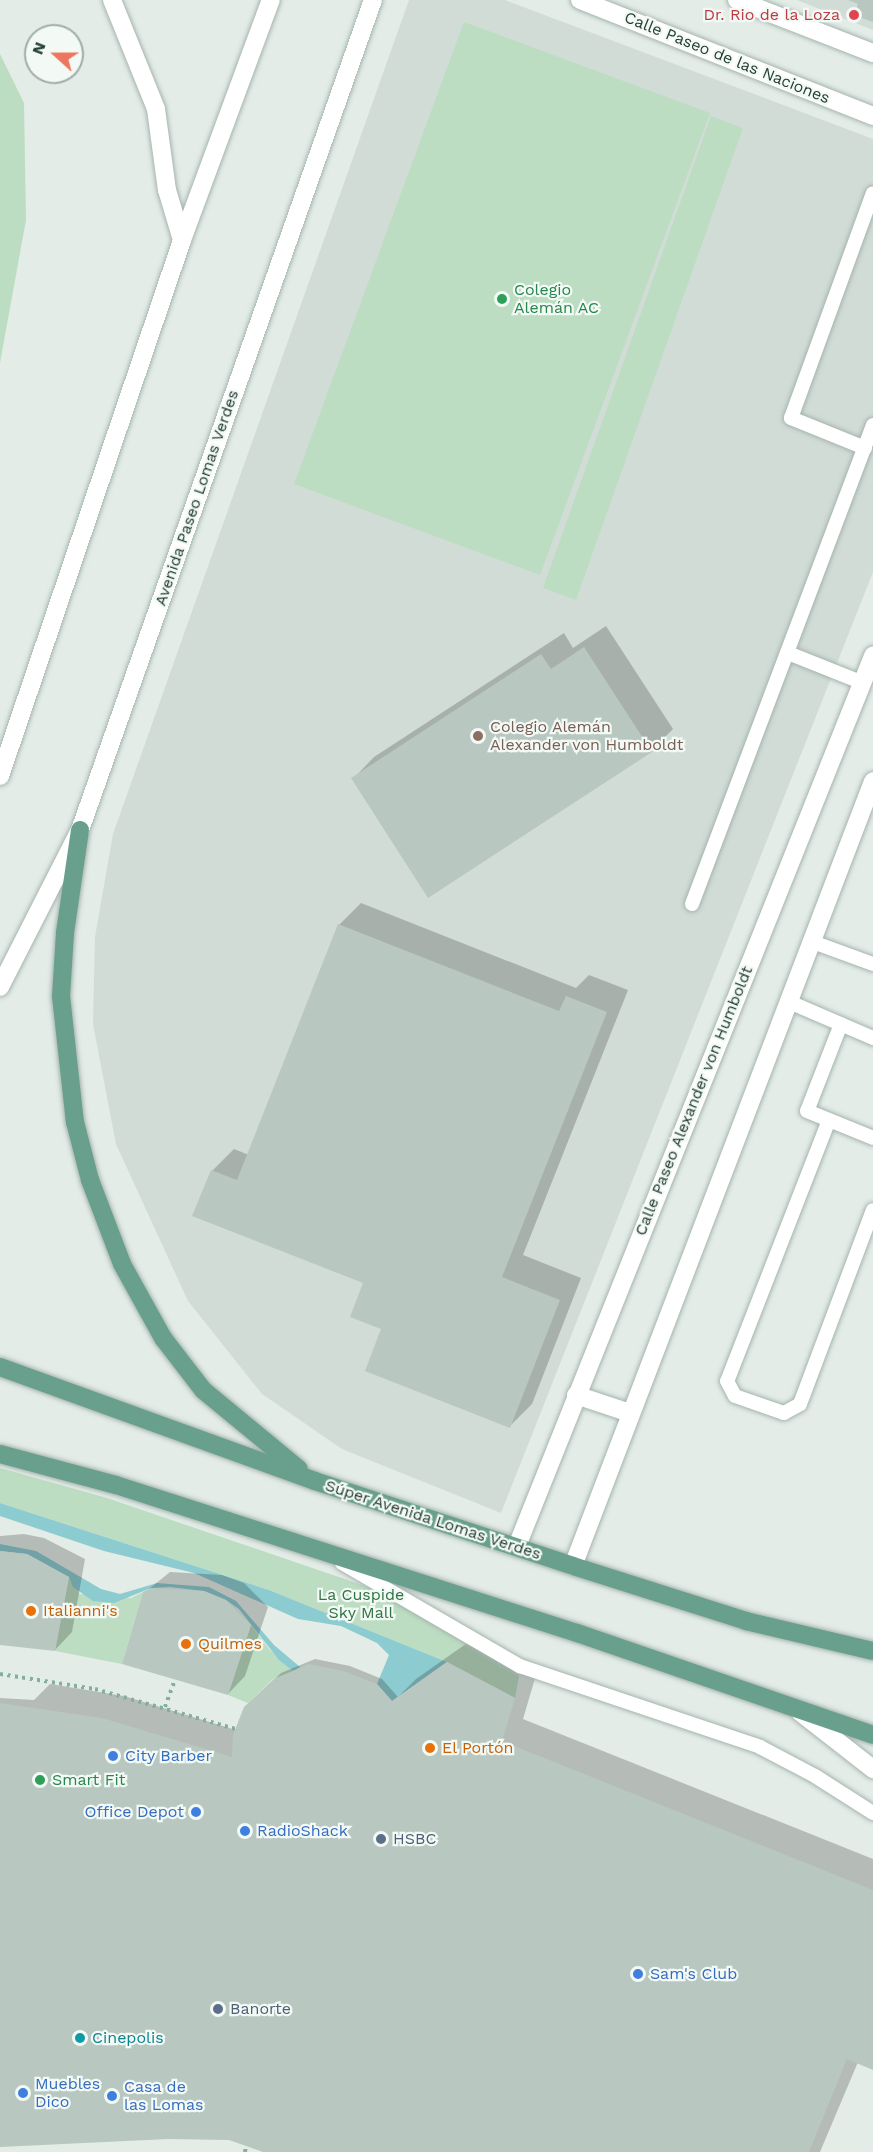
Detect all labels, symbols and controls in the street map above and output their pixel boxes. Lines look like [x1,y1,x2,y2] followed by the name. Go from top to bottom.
[703,5,840,25] place label: Dr. Rio de la Loza
[845,6,863,24] marker: Dr. Rio de la Loza
[622,8,832,108] street label: Calle Paseo de las Naciones
[24,24,84,84] north arrow
[28,39,50,57] text: N
[514,280,600,318] place label: Colegio Alemán AC
[495,292,509,306] marker: Colegio Alemán AC
[151,387,243,609] street label: Avenida Paseo Lomas Verdes
[490,717,684,755] place label: Colegio Alemán Alexander von Humboldt
[471,729,485,743] marker: Colegio Alemán Alexander von Humboldt
[631,963,757,1239] street label: Calle Paseo Alexander von Humboldt
[322,1476,544,1564] street label: Súper Avenida Lomas Verdes
[318,1585,404,1623] park label: La Cuspide Sky Mall
[43,1601,118,1621] place label: Italianni's
[24,1604,38,1618] marker: Italianni's
[198,1634,262,1654] place label: Quilmes
[179,1637,193,1651] marker: Quilmes
[442,1738,514,1758] place label: El Portón
[423,1741,437,1755] marker: El Portón
[125,1746,212,1766] place label: City Barber
[106,1749,120,1763] marker: City Barber
[52,1770,125,1790] place label: Smart Fit
[33,1773,47,1787] marker: Smart Fit
[85,1802,184,1822] place label: Office Depot
[189,1805,203,1819] marker: Office Depot
[257,1821,348,1841] place label: RadioShack
[238,1824,252,1838] marker: RadioShack
[393,1829,436,1849] place label: HSBC
[374,1832,388,1846] marker: HSBC
[650,1964,737,1984] place label: Sam's Club
[631,1967,645,1981] marker: Sam's Club
[230,1999,291,2019] place label: Banorte
[211,2002,225,2016] marker: Banorte
[92,2028,164,2048] place label: Cinepolis
[73,2031,87,2045] marker: Cinepolis
[35,2074,100,2112] place label: Muebles Dico
[124,2077,204,2115] place label: Casa de las Lomas
[16,2086,30,2100] marker: Muebles Dico
[105,2089,119,2103] marker: Casa de las Lomas

